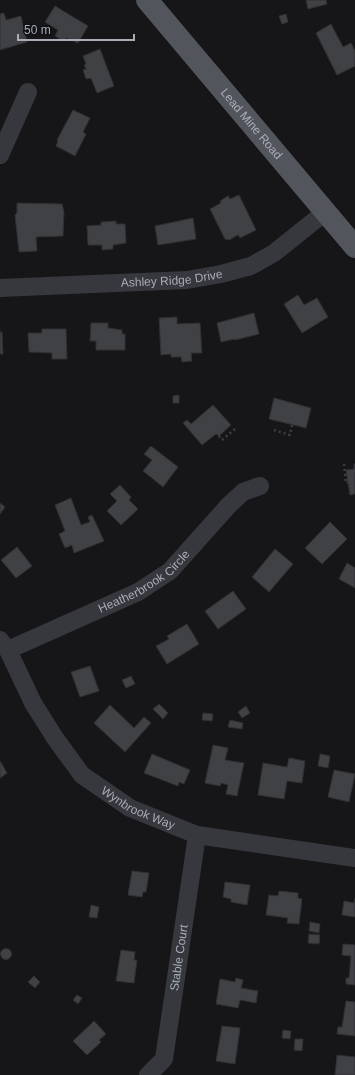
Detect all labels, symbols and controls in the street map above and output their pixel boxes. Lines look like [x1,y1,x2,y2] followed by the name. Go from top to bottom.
[18,16,134,42] scale bar
[24,23,51,37] text: 50 m
[218,86,285,162] street label: Lead Mine Road
[120,267,224,290] street label: Ashley Ridge Drive
[96,547,193,616] street label: Heatherbrook Circle
[99,783,177,832] street label: Wynbrook Way
[167,923,191,992] street label: Stable Court

